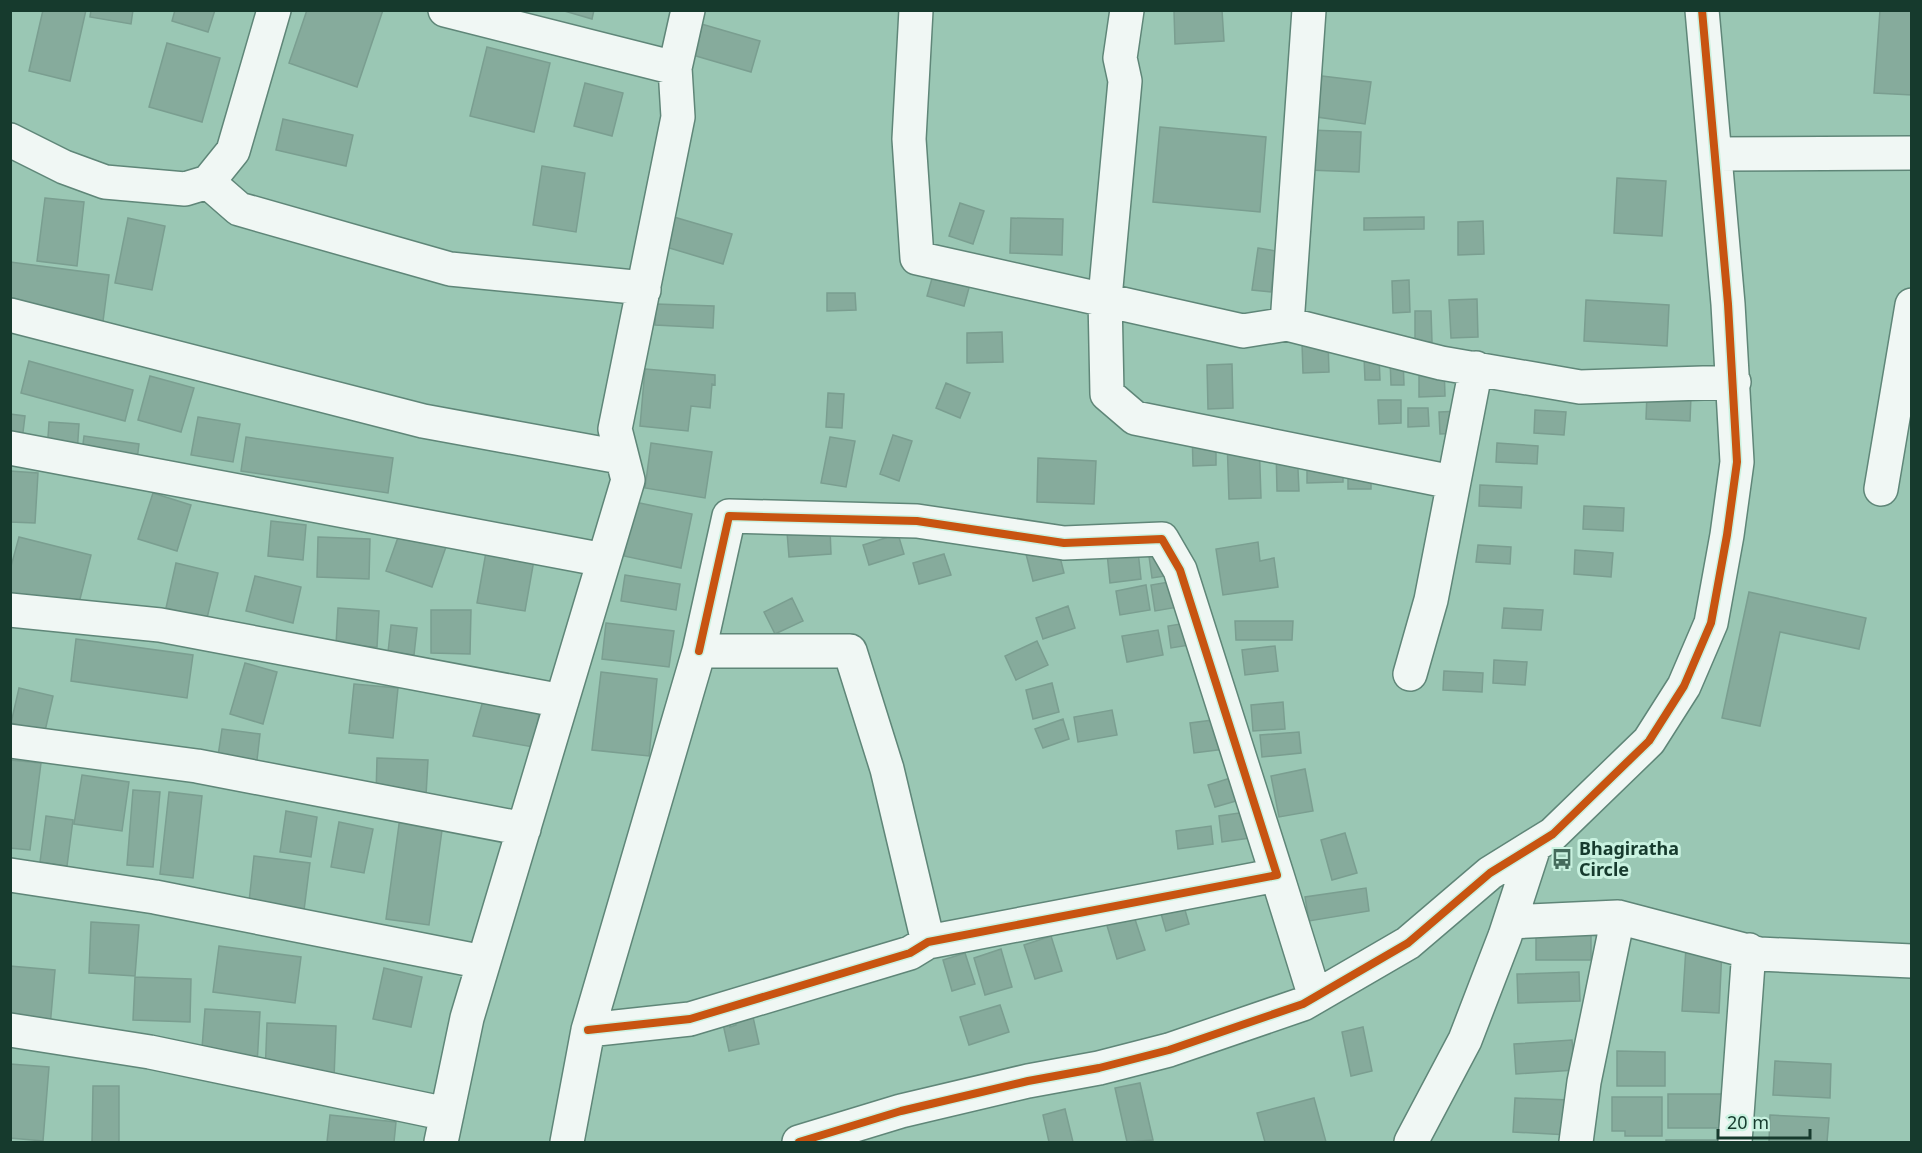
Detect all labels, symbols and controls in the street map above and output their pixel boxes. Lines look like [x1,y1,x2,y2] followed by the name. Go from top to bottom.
[1579,836,1679,881] place label: Bhagiratha Circle
[1550,847,1574,871] bus stop icon: Bhagiratha Circle
[1718,1102,1810,1140] scale bar
[1727,1110,1769,1134] text: 20 m

